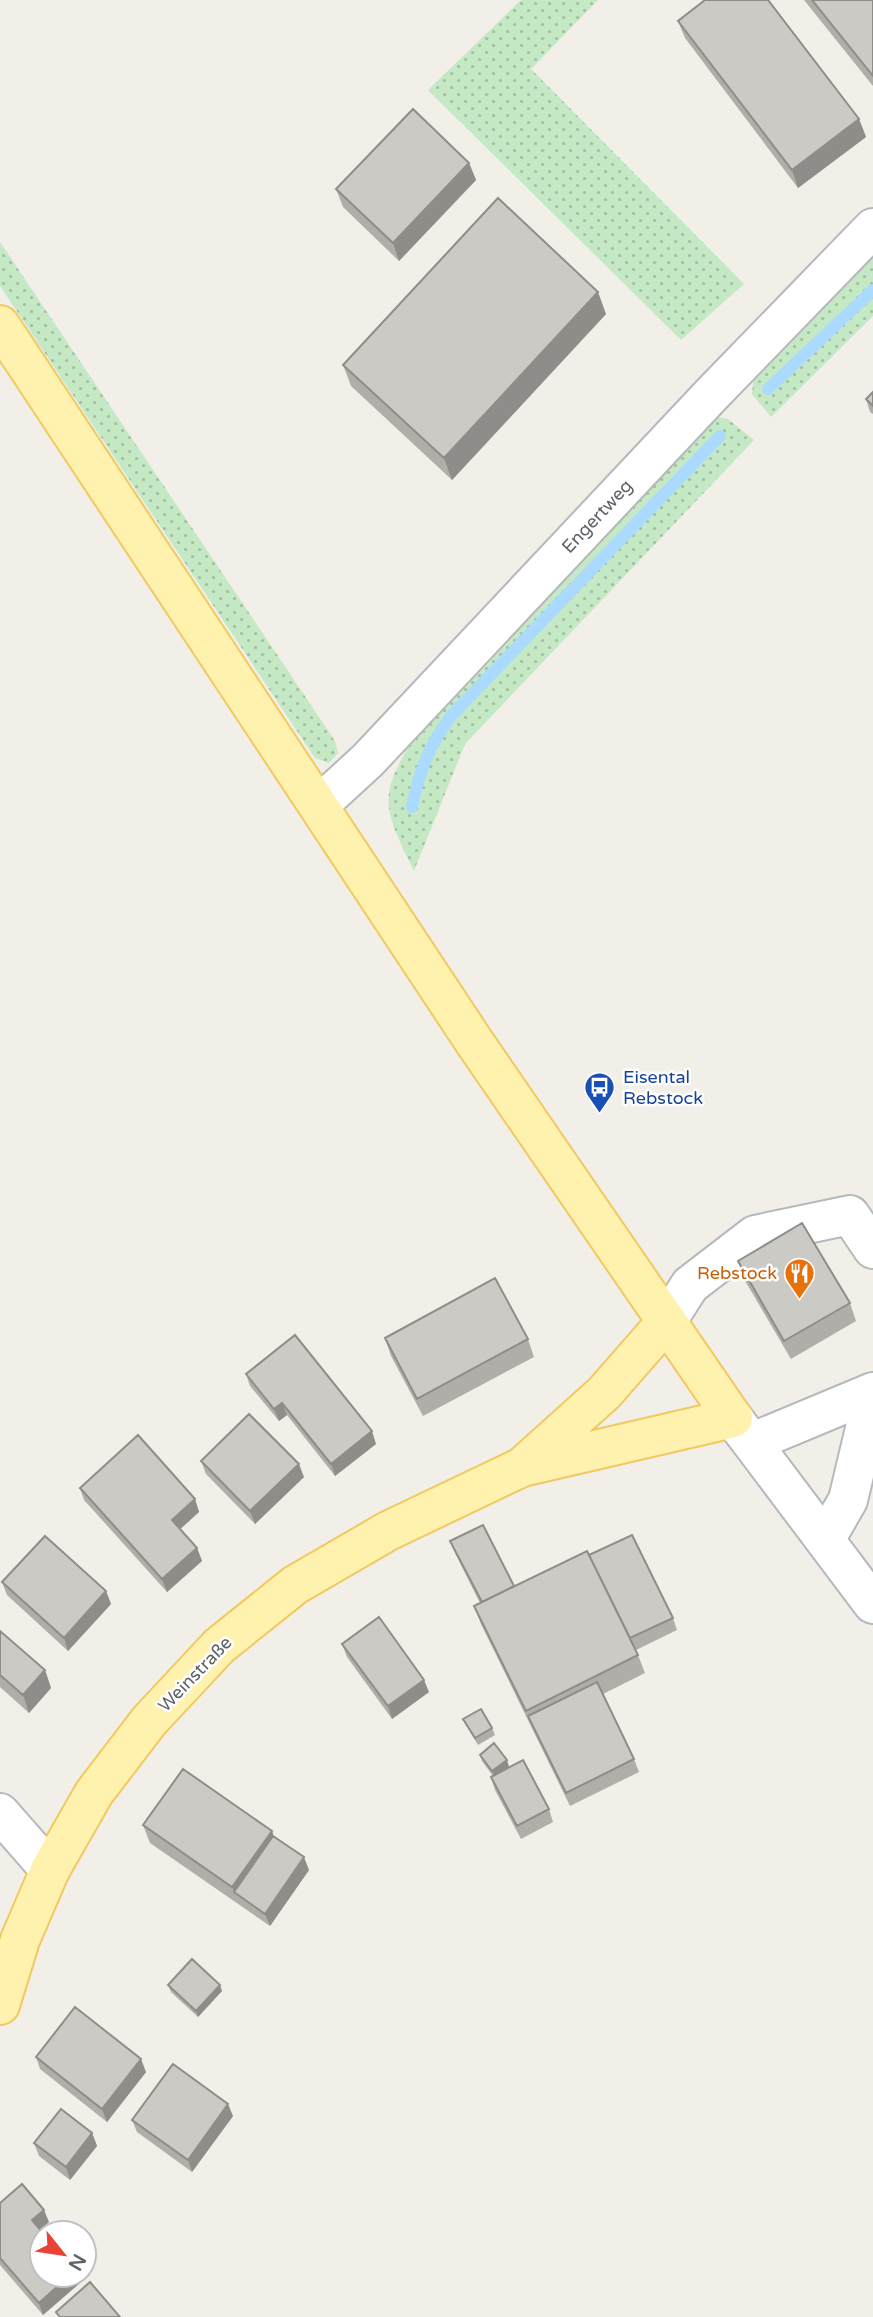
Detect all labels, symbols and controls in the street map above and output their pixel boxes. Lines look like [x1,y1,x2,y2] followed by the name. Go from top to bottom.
[557,475,637,558] street label: Engertweg
[623,1066,703,1109] place label: Eisental Rebstock
[583,1070,617,1114] bus stop icon: Eisental Rebstock
[783,1256,817,1300] restaurant icon: Rebstock
[697,1262,777,1284] place label: Rebstock
[154,1632,236,1716] street label: Weinstraße
[28,2219,98,2289] north arrow
[64,2250,90,2274] text: N

